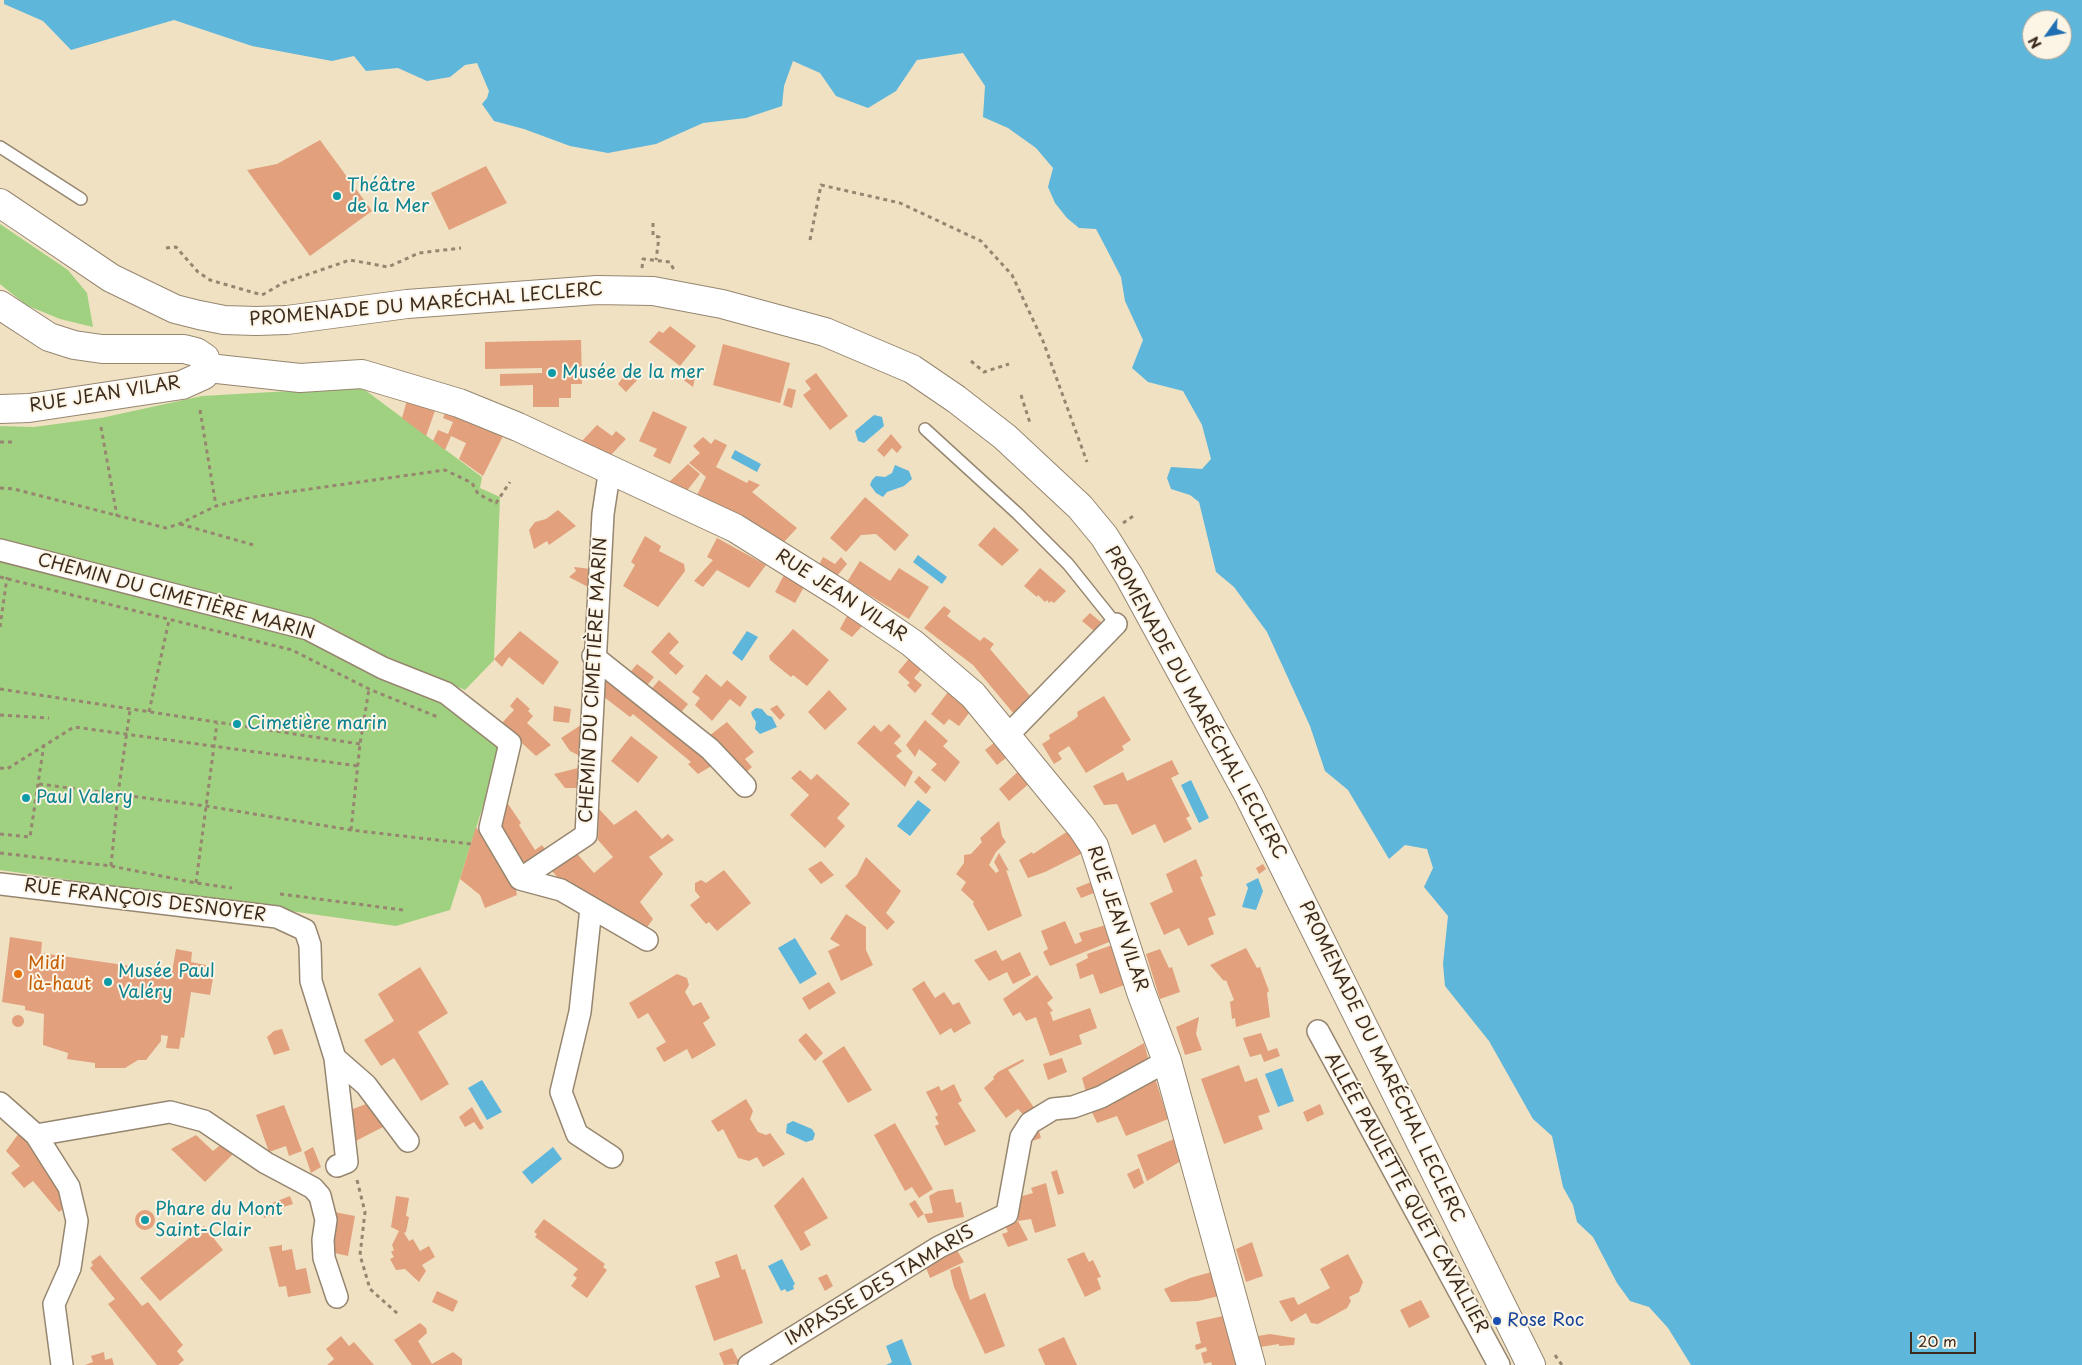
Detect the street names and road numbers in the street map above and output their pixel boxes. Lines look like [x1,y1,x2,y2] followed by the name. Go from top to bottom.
[248,279,604,331] street label: PROMENADE DU MARÉCHAL LECLERC
[28,372,182,418] street label: RUE JEAN VILAR
[576,537,612,823] street label: CHEMIN DU CIMETIÈRE MARIN
[1099,542,1291,864] street label: PROMENADE DU MARÉCHAL LECLERC
[771,545,911,647] street label: RUE JEAN VILAR
[35,550,317,644] street label: CHEMIN DU CIMETIÈRE MARIN
[1082,843,1152,995] street label: RUE JEAN VILAR
[23,875,267,927] street label: RUE FRANÇOIS DESNOYER
[1293,898,1469,1226] street label: PROMENADE DU MARÉCHAL LECLERC
[1320,1049,1492,1337] street label: ALLÉE PAULETTE QUET CAVALLIER
[782,1221,978,1351] street label: IMPASSE DES TAMARIS

